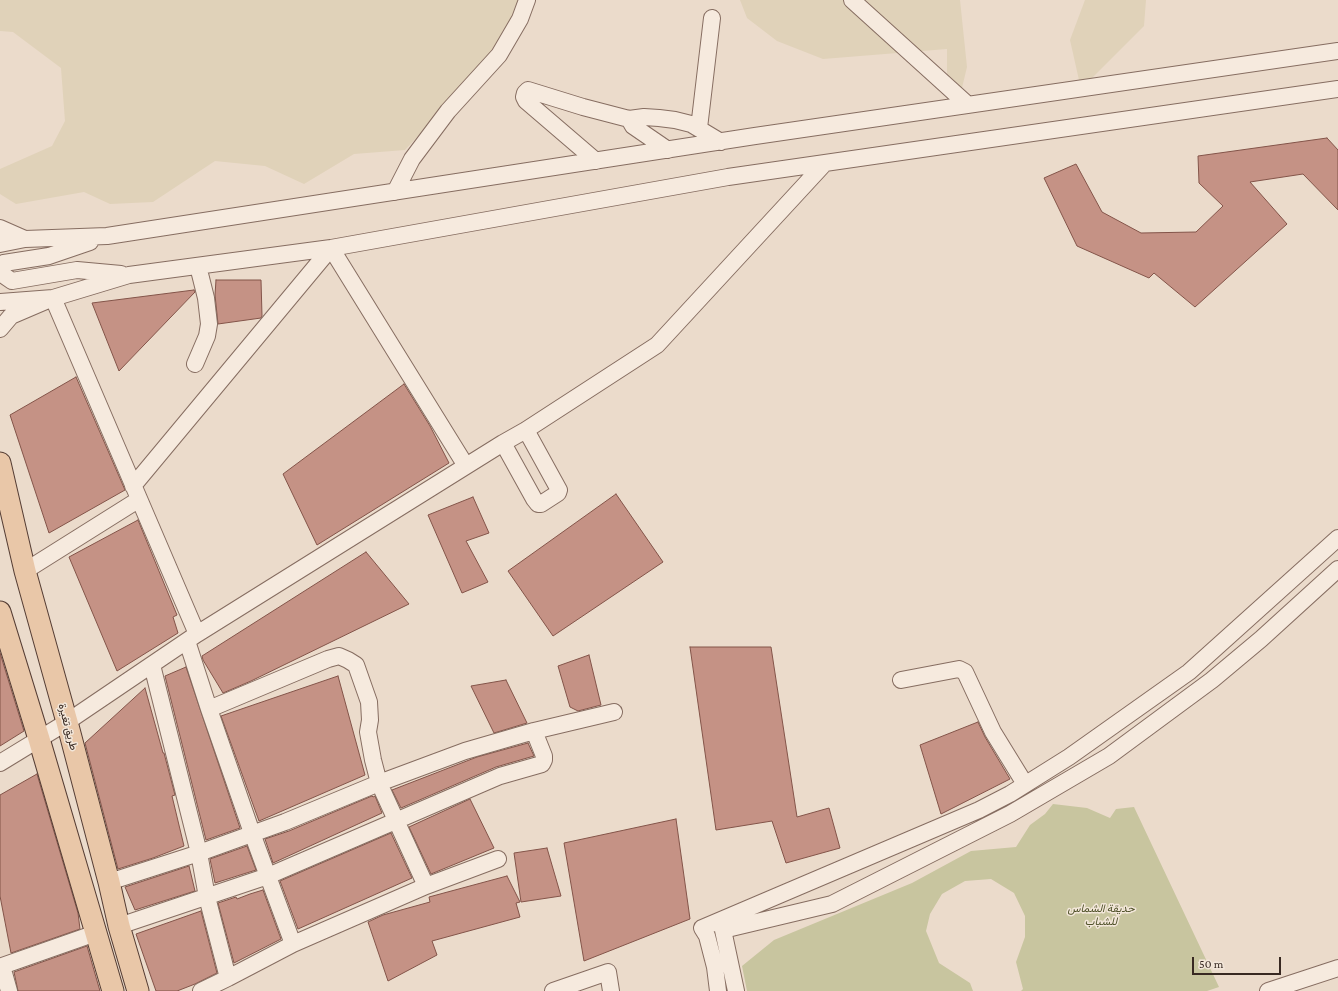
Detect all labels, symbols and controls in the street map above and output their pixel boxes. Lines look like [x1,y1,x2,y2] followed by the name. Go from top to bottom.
[55,702,81,752] street label: طريق تغيرة
[1067,902,1135,928] park label: حديقة الشماس للشباب
[1194,949,1283,975] scale bar
[1199,957,1223,971] text: 50 m

